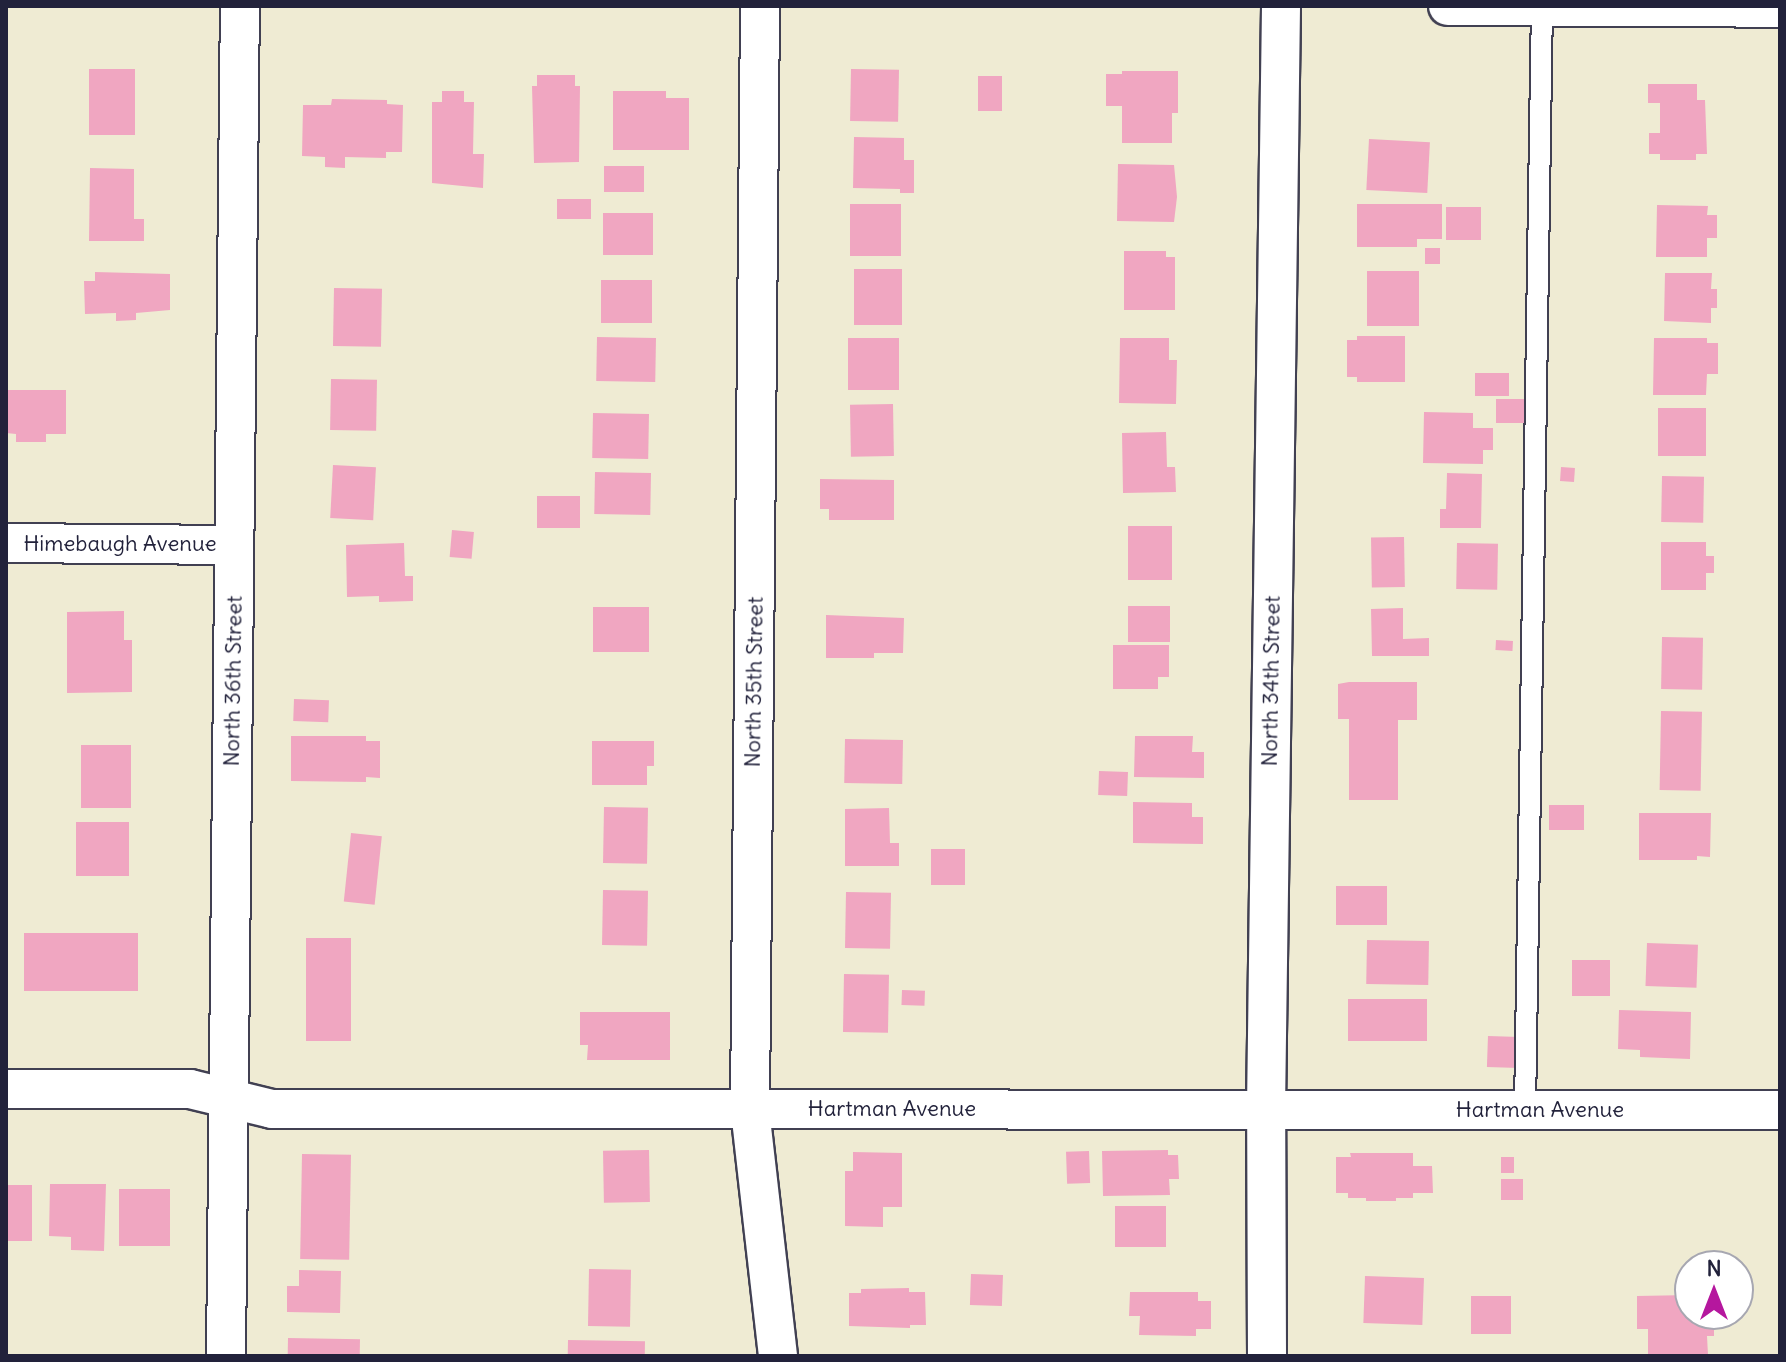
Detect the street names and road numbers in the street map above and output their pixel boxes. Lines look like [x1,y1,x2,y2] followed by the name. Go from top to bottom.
[23,531,217,557] street label: Himebaugh Avenue
[218,595,248,767] street label: North 36th Street
[1256,595,1286,767] street label: North 34th Street
[739,596,769,768] street label: North 35th Street
[808,1096,976,1122] street label: Hartman Avenue
[1456,1097,1624,1123] street label: Hartman Avenue

